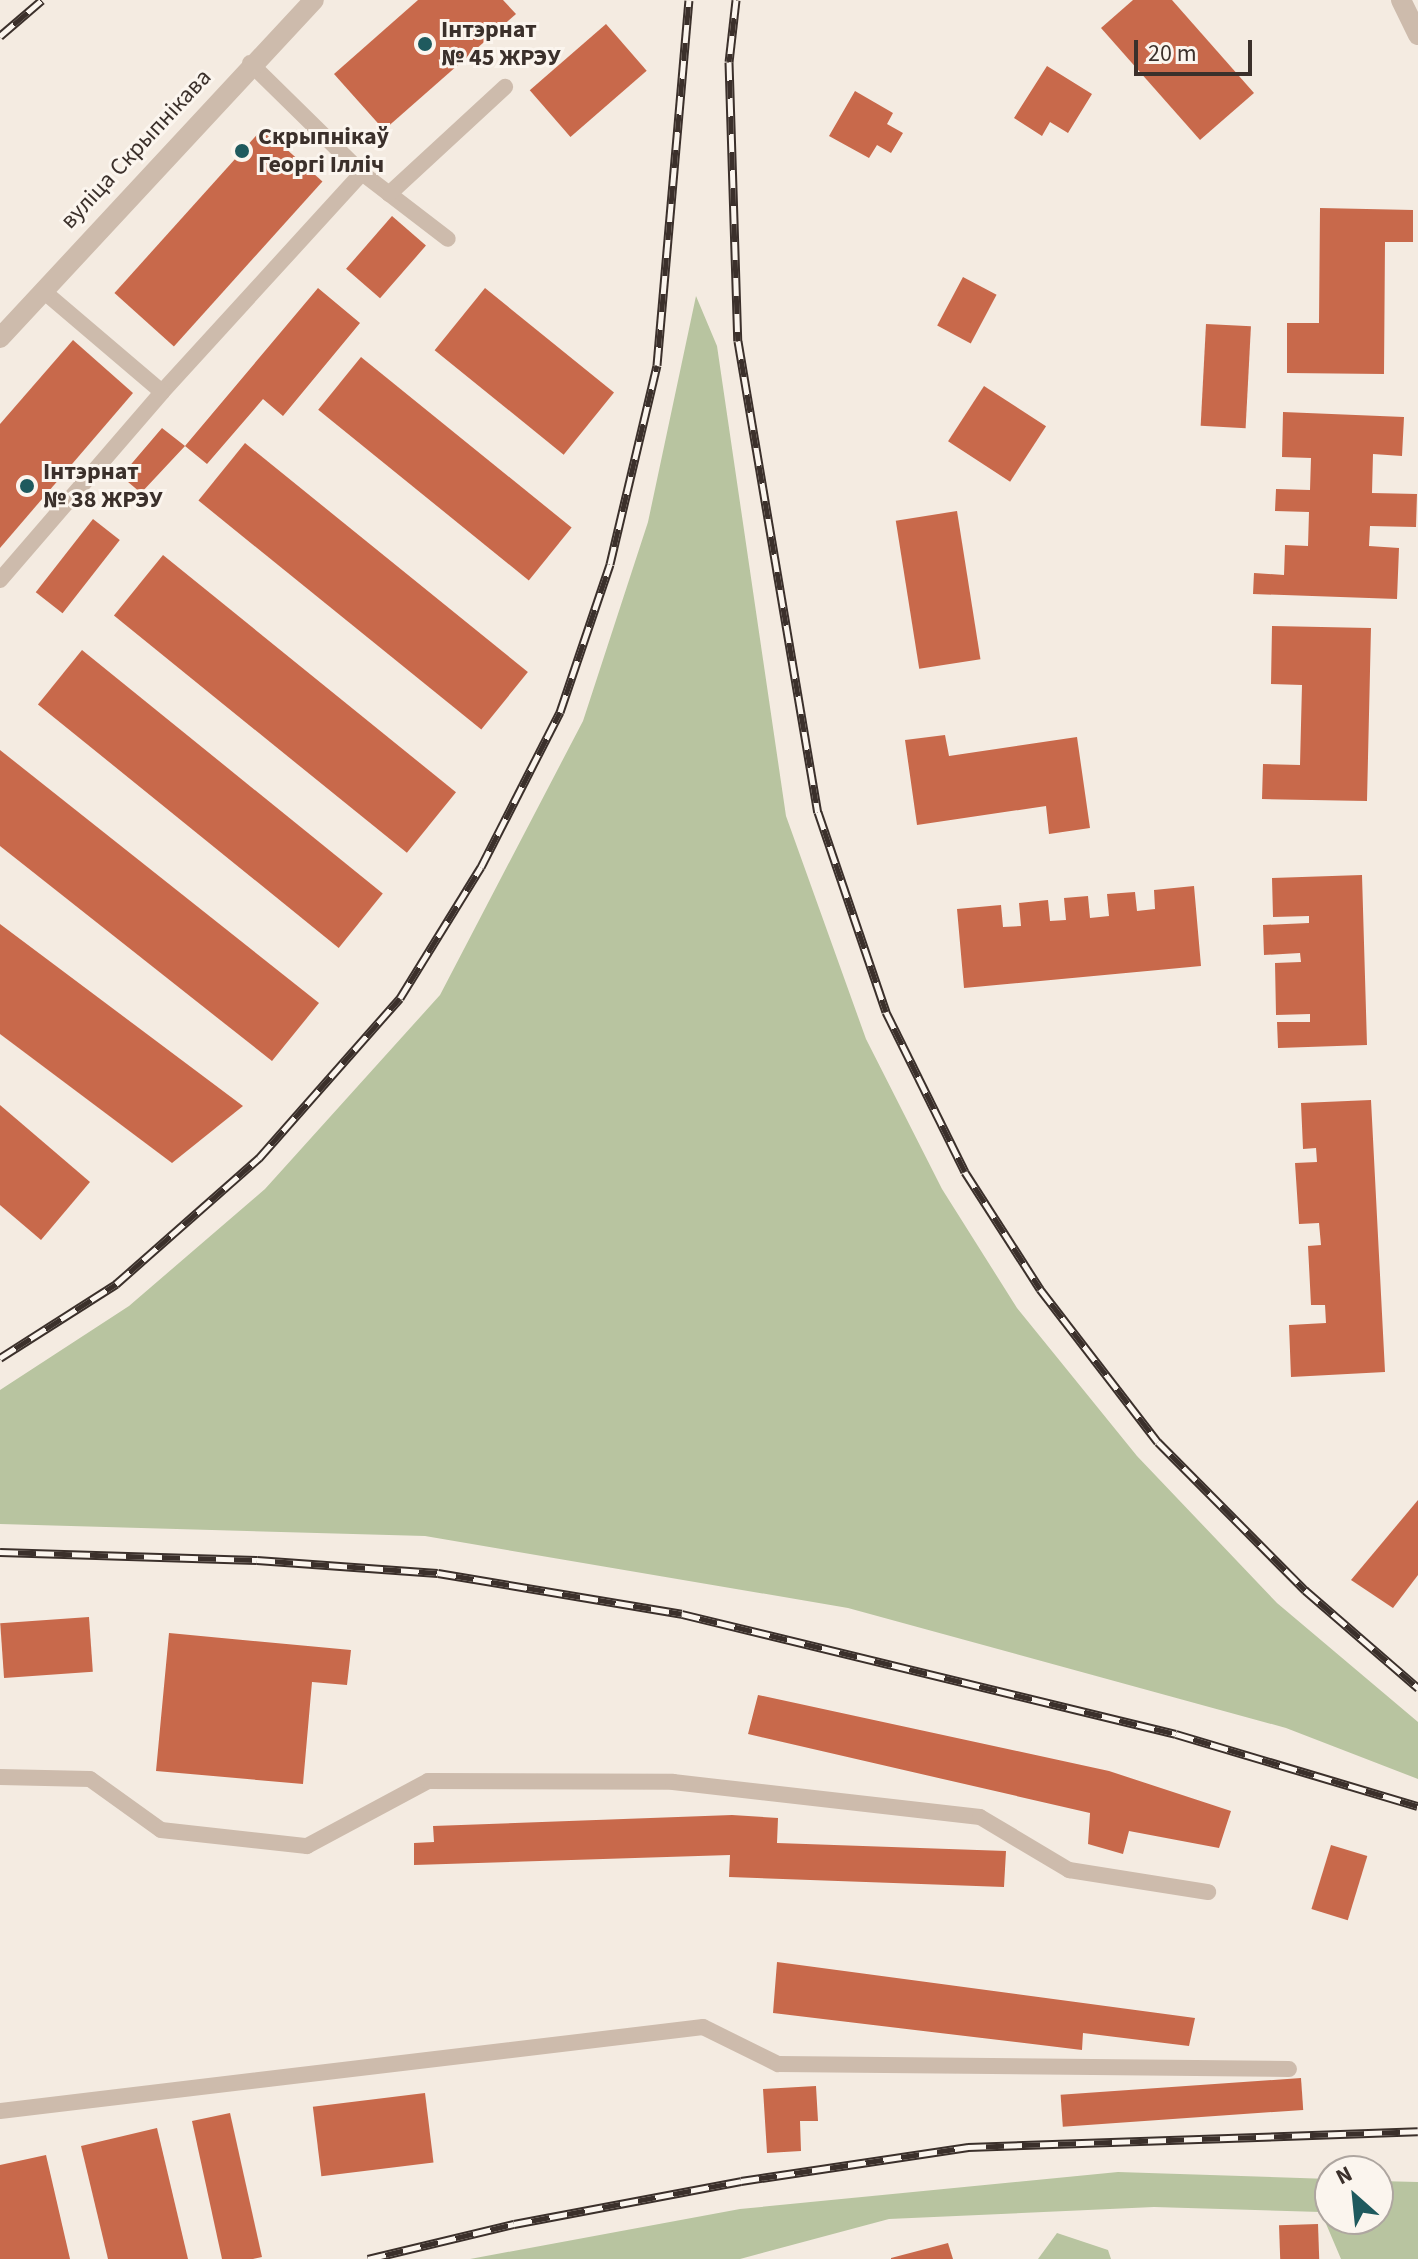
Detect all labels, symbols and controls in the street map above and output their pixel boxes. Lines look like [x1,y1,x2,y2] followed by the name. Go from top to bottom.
[441,16,561,72] place label: Інтэрнат № 45 ЖРЭУ
[1138,24,1256,74] scale bar
[416,35,434,53] marker: Інтэрнат № 45 ЖРЭУ
[1148,36,1197,71] text: 20 m
[55,63,217,235] street label: вуліца Скрыпнікава
[258,123,389,179] place label: Скрыпнікаў Георгі Ілліч
[233,142,251,160] marker: Скрыпнікаў Георгі Ілліч
[43,458,163,514] place label: Інтэрнат № 38 ЖРЭУ
[18,477,36,495] marker: Інтэрнат № 38 ЖРЭУ
[1314,2155,1394,2235] north arrow
[1330,2158,1358,2193] text: N

